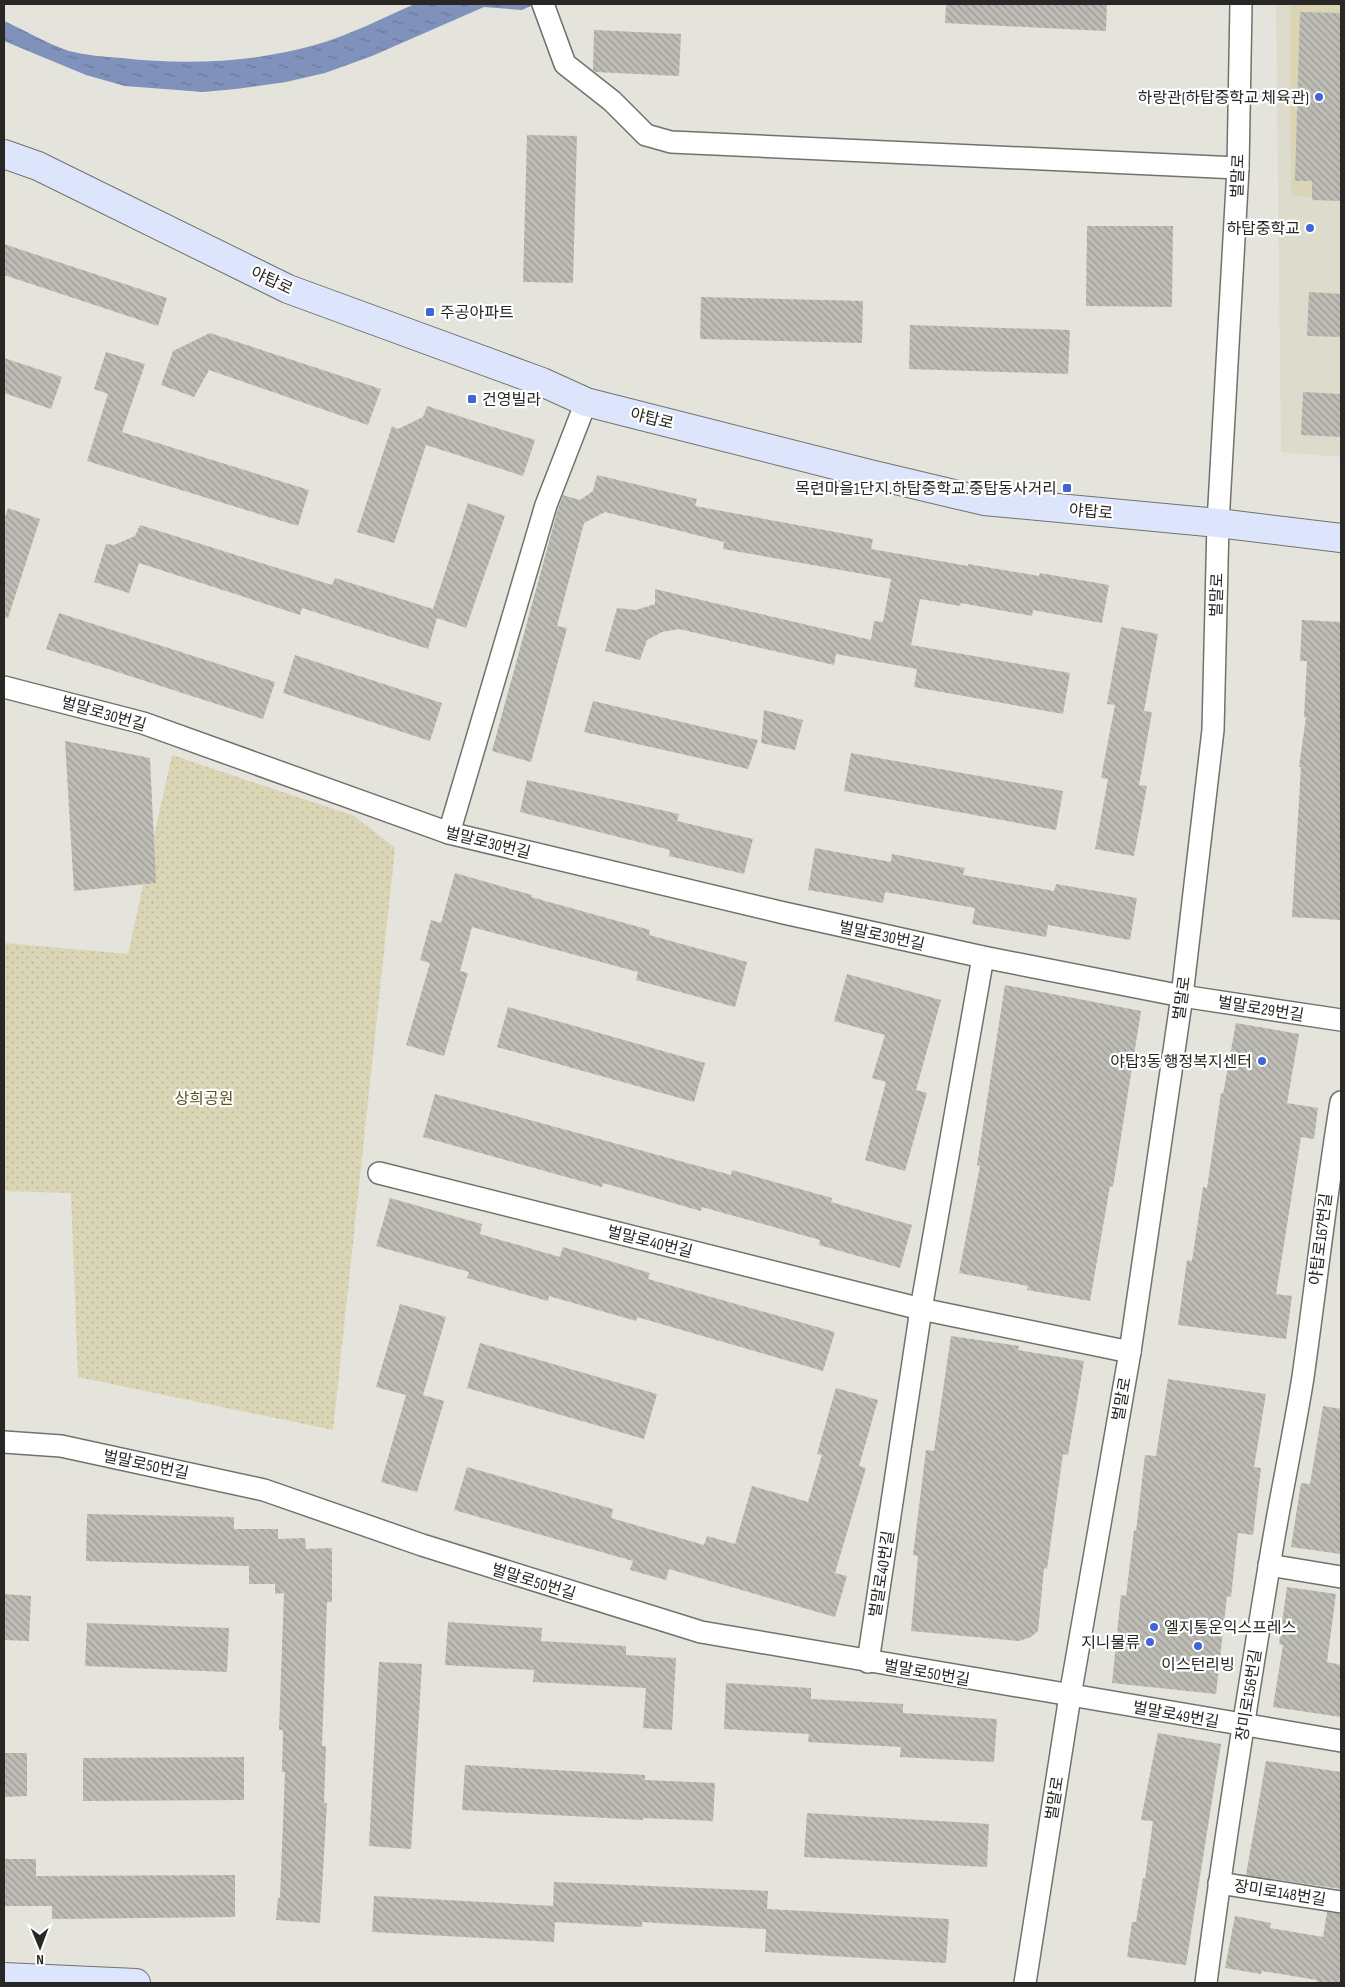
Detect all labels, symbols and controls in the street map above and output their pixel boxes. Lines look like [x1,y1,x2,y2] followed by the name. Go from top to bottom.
[1138,89,1309,108] place label: 하랑관(하탑중학교 체육관)
[1313,91,1325,103] marker: 하랑관(하탑중학교 체육관)
[1228,153,1249,198] street label: 벌말로
[1226,220,1300,239] place label: 하탑중학교
[1304,222,1316,234] marker: 하탑중학교
[247,263,296,299] street label: 야탑로
[440,304,514,323] place label: 주공아파트
[424,306,436,318] marker: 주공아파트
[482,391,541,410] place label: 건영빌라
[466,393,478,405] marker: 건영빌라
[628,405,676,434] street label: 야탑로
[795,480,1057,499] place label: 목련마을1단지.하탑중학교.중탑동사거리
[1061,482,1073,494] marker: 목련마을1단지.하탑중학교.중탑동사거리
[1068,501,1114,524] street label: 야탑로
[1207,572,1228,617] street label: 벌말로
[59,693,148,736] street label: 벌말로30번길
[443,824,532,863] street label: 벌말로30번길
[837,918,926,955] street label: 벌말로30번길
[1170,975,1195,1021] street label: 벌말로
[1216,993,1305,1026] street label: 벌말로29번길
[1110,1053,1252,1072] place label: 야탑3동 행정복지센터
[1256,1055,1268,1067] marker: 야탑3동 행정복지센터
[175,1090,233,1109] park label: 상희공원
[1306,1192,1337,1286] street label: 야탑로167번길
[605,1223,694,1262] street label: 벌말로40번길
[1109,1376,1136,1423] street label: 벌말로
[101,1447,190,1484] street label: 벌말로50번길
[866,1530,899,1619] street label: 벌말로40번길
[489,1561,578,1604] street label: 벌말로50번길
[1164,1619,1296,1638] place label: 엘지통운익스프레스
[1148,1621,1160,1633] marker: 엘지통운익스프레스
[1081,1634,1140,1653] place label: 지니물류
[1144,1636,1156,1648] marker: 지니물류
[1192,1640,1204,1652] marker: 이스턴리빙
[1233,1648,1266,1742] street label: 장미로156번길
[1161,1656,1235,1675] place label: 이스턴리빙
[882,1657,971,1690] street label: 벌말로50번길
[1131,1699,1220,1732] street label: 벌말로49번길
[1043,1775,1068,1822] street label: 벌말로
[1232,1877,1327,1910] street label: 장미로148번길
[15,1922,65,1972] north arrow
[36,1951,44,1968] text: N

